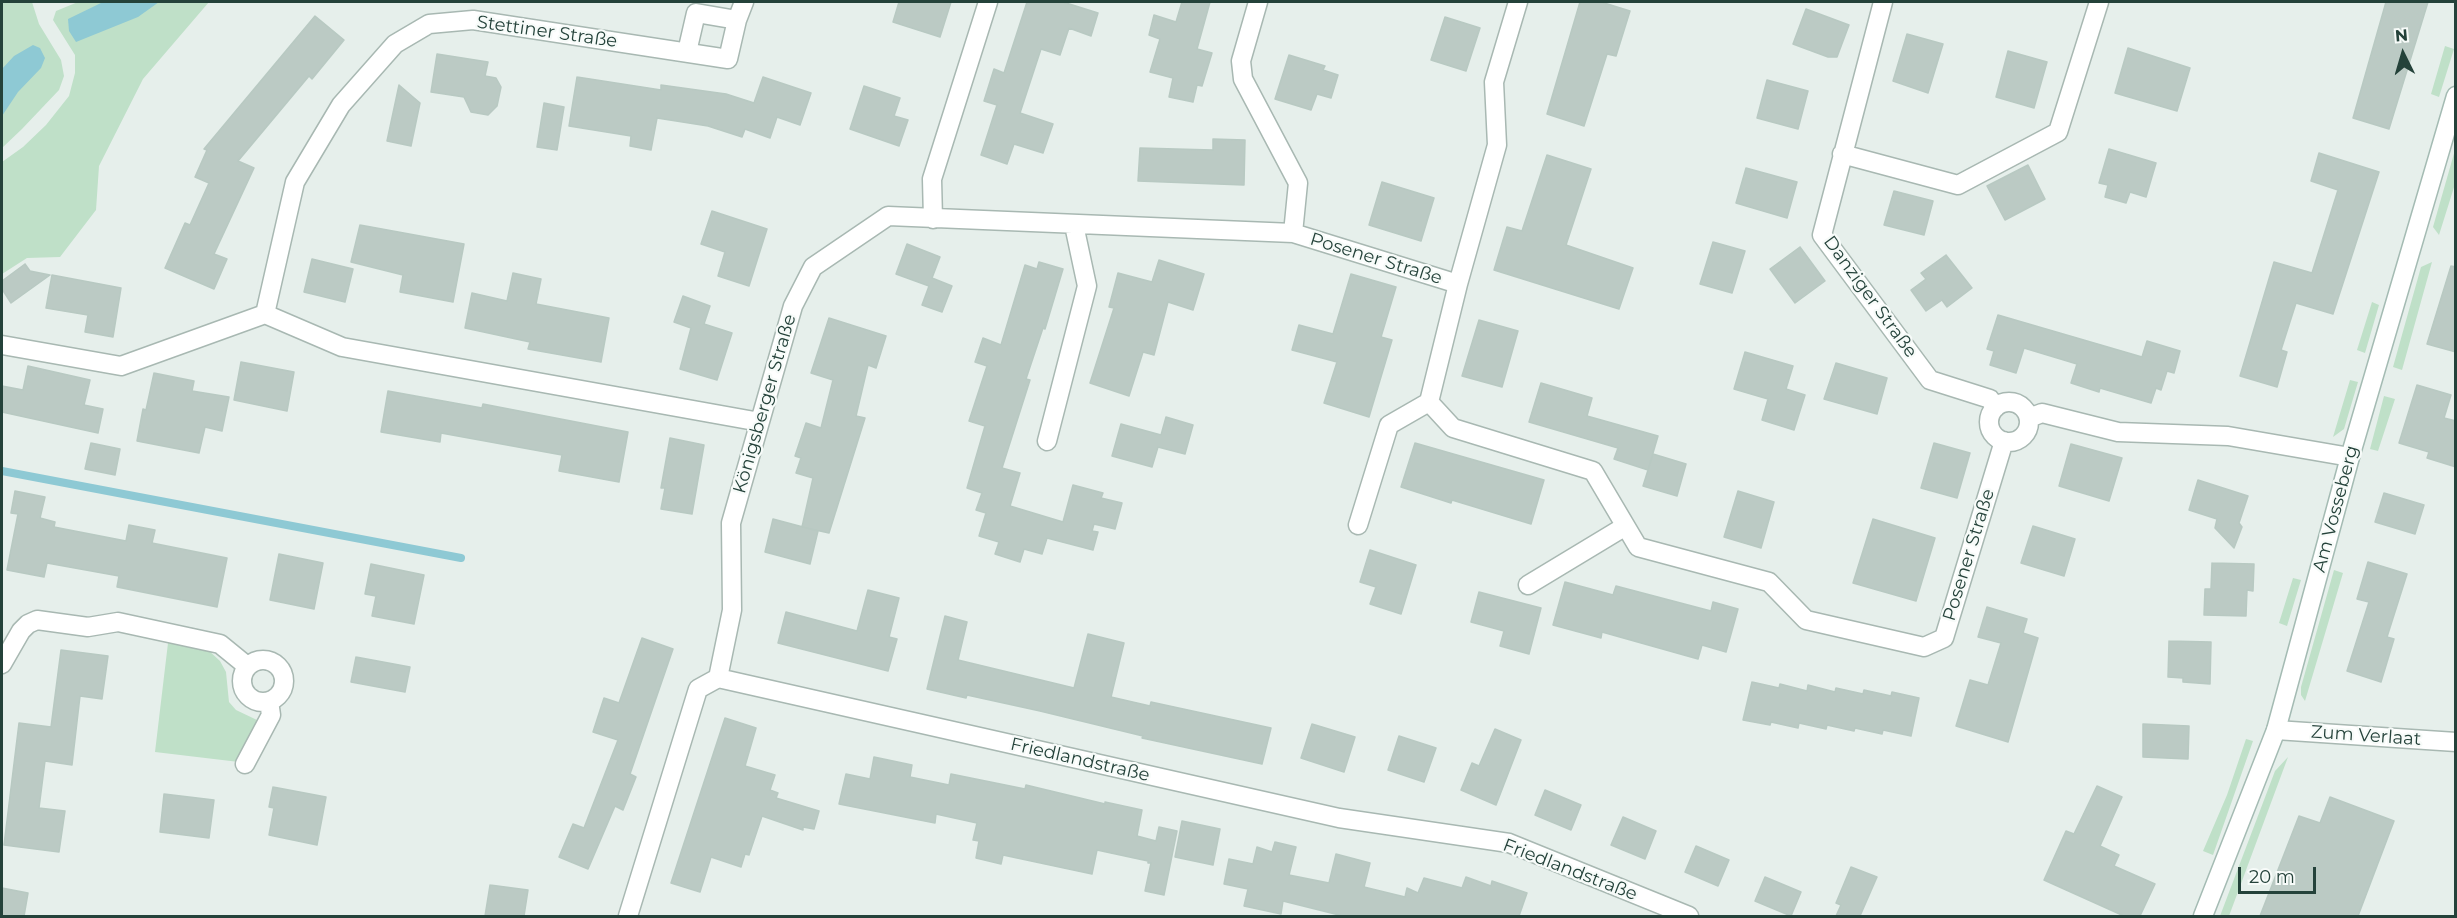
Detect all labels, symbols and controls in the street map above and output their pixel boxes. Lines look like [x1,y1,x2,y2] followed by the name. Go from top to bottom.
[475,11,619,53] street label: Stettiner Straße
[2373,24,2433,84] north arrow
[2394,26,2409,46] text: N
[1307,229,1445,289] street label: Posener Straße
[1819,232,1921,362] street label: Danziger Straße
[729,312,801,496] street label: Königsberger Straße
[2309,443,2363,575] street label: Am Vosseberg
[1939,486,1999,624] street label: Posener Straße
[2310,721,2422,751] street label: Zum Verlaat
[1008,733,1152,787] street label: Friedlandstraße
[1500,834,1640,906] street label: Friedlandstraße
[2241,855,2319,893] scale bar
[2249,866,2295,888] text: 20 m

